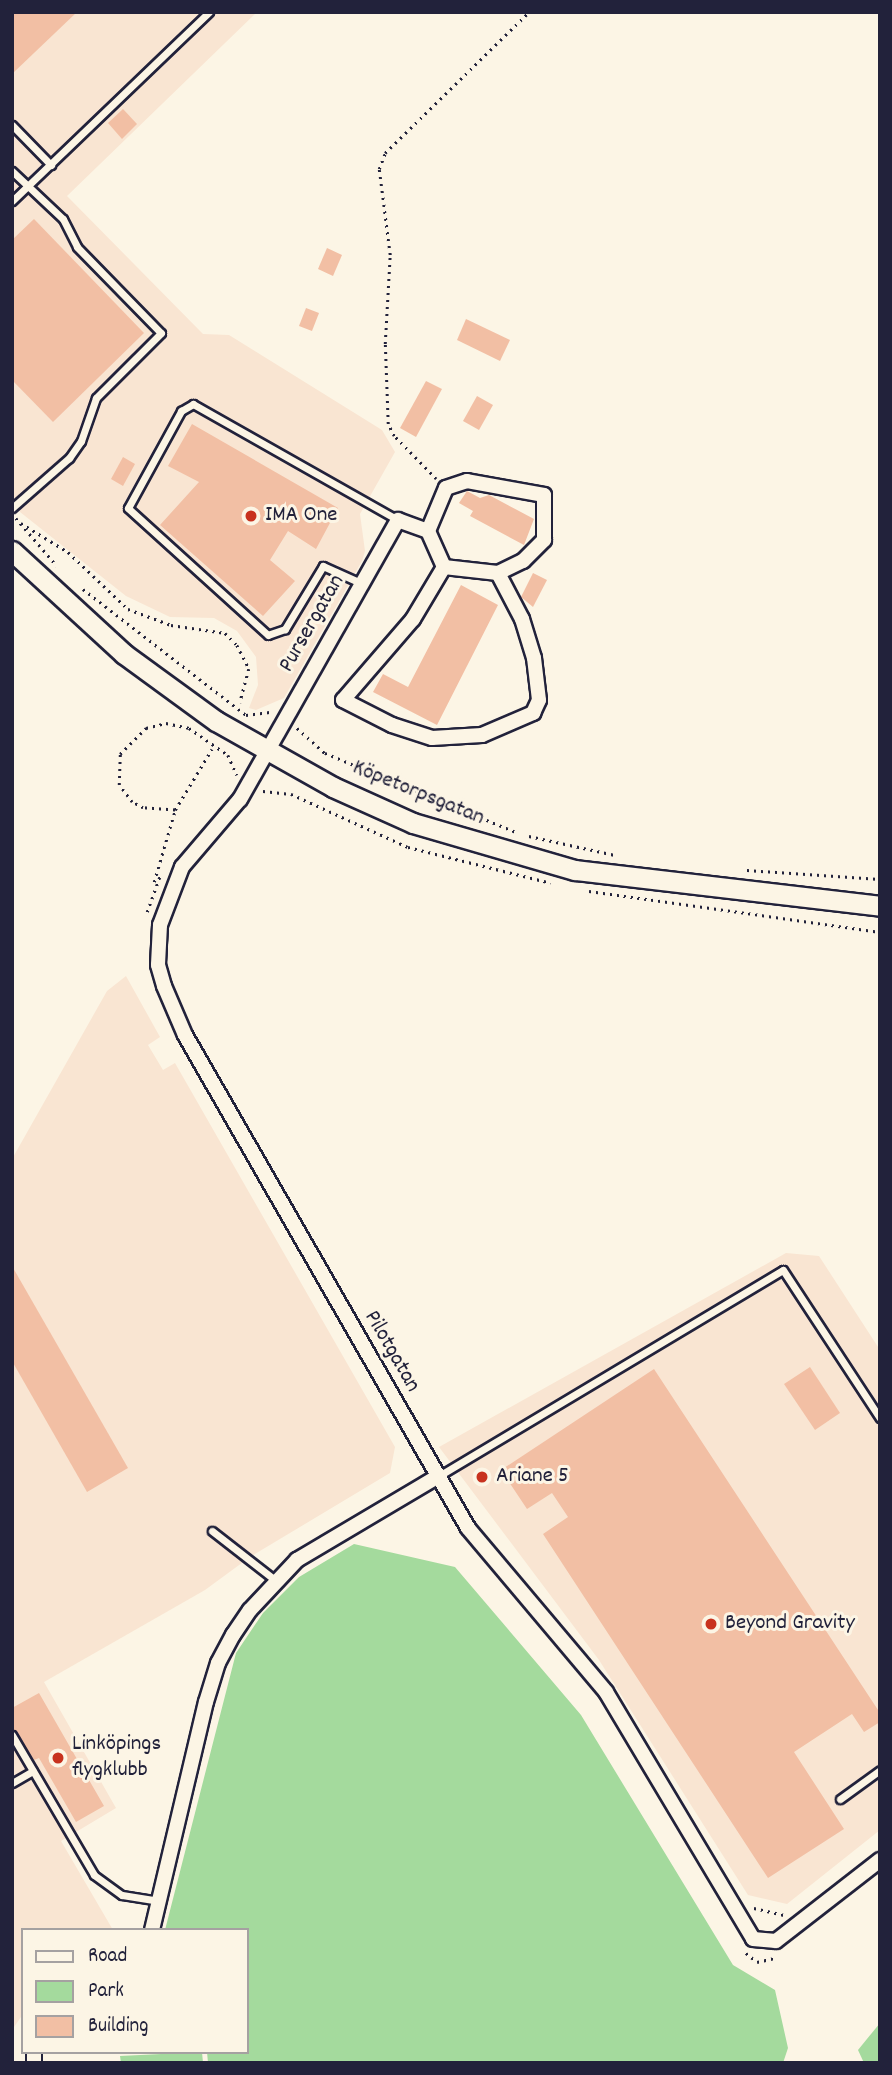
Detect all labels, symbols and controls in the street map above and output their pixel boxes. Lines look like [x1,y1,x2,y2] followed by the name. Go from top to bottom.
[265,502,337,530] place label: IMA One
[243,508,259,524] marker: IMA One
[274,570,352,678] street label: Pursergatan
[348,755,488,833] street label: Köpetorpsgatan
[357,1306,425,1398] street label: Pilotgatan
[496,1463,569,1491] place label: Ariane 5
[474,1469,490,1485] marker: Ariane 5
[725,1610,855,1638] place label: Beyond Gravity
[703,1616,719,1632] marker: Beyond Gravity
[72,1731,161,1785] place label: Linköpings flygklubb
[50,1750,66,1766] marker: Linköpings flygklubb
[21,1928,248,2054] legend
[88,1942,127,1972] text: Road
[88,1977,124,2007] text: Park
[88,2012,148,2042] text: Building

